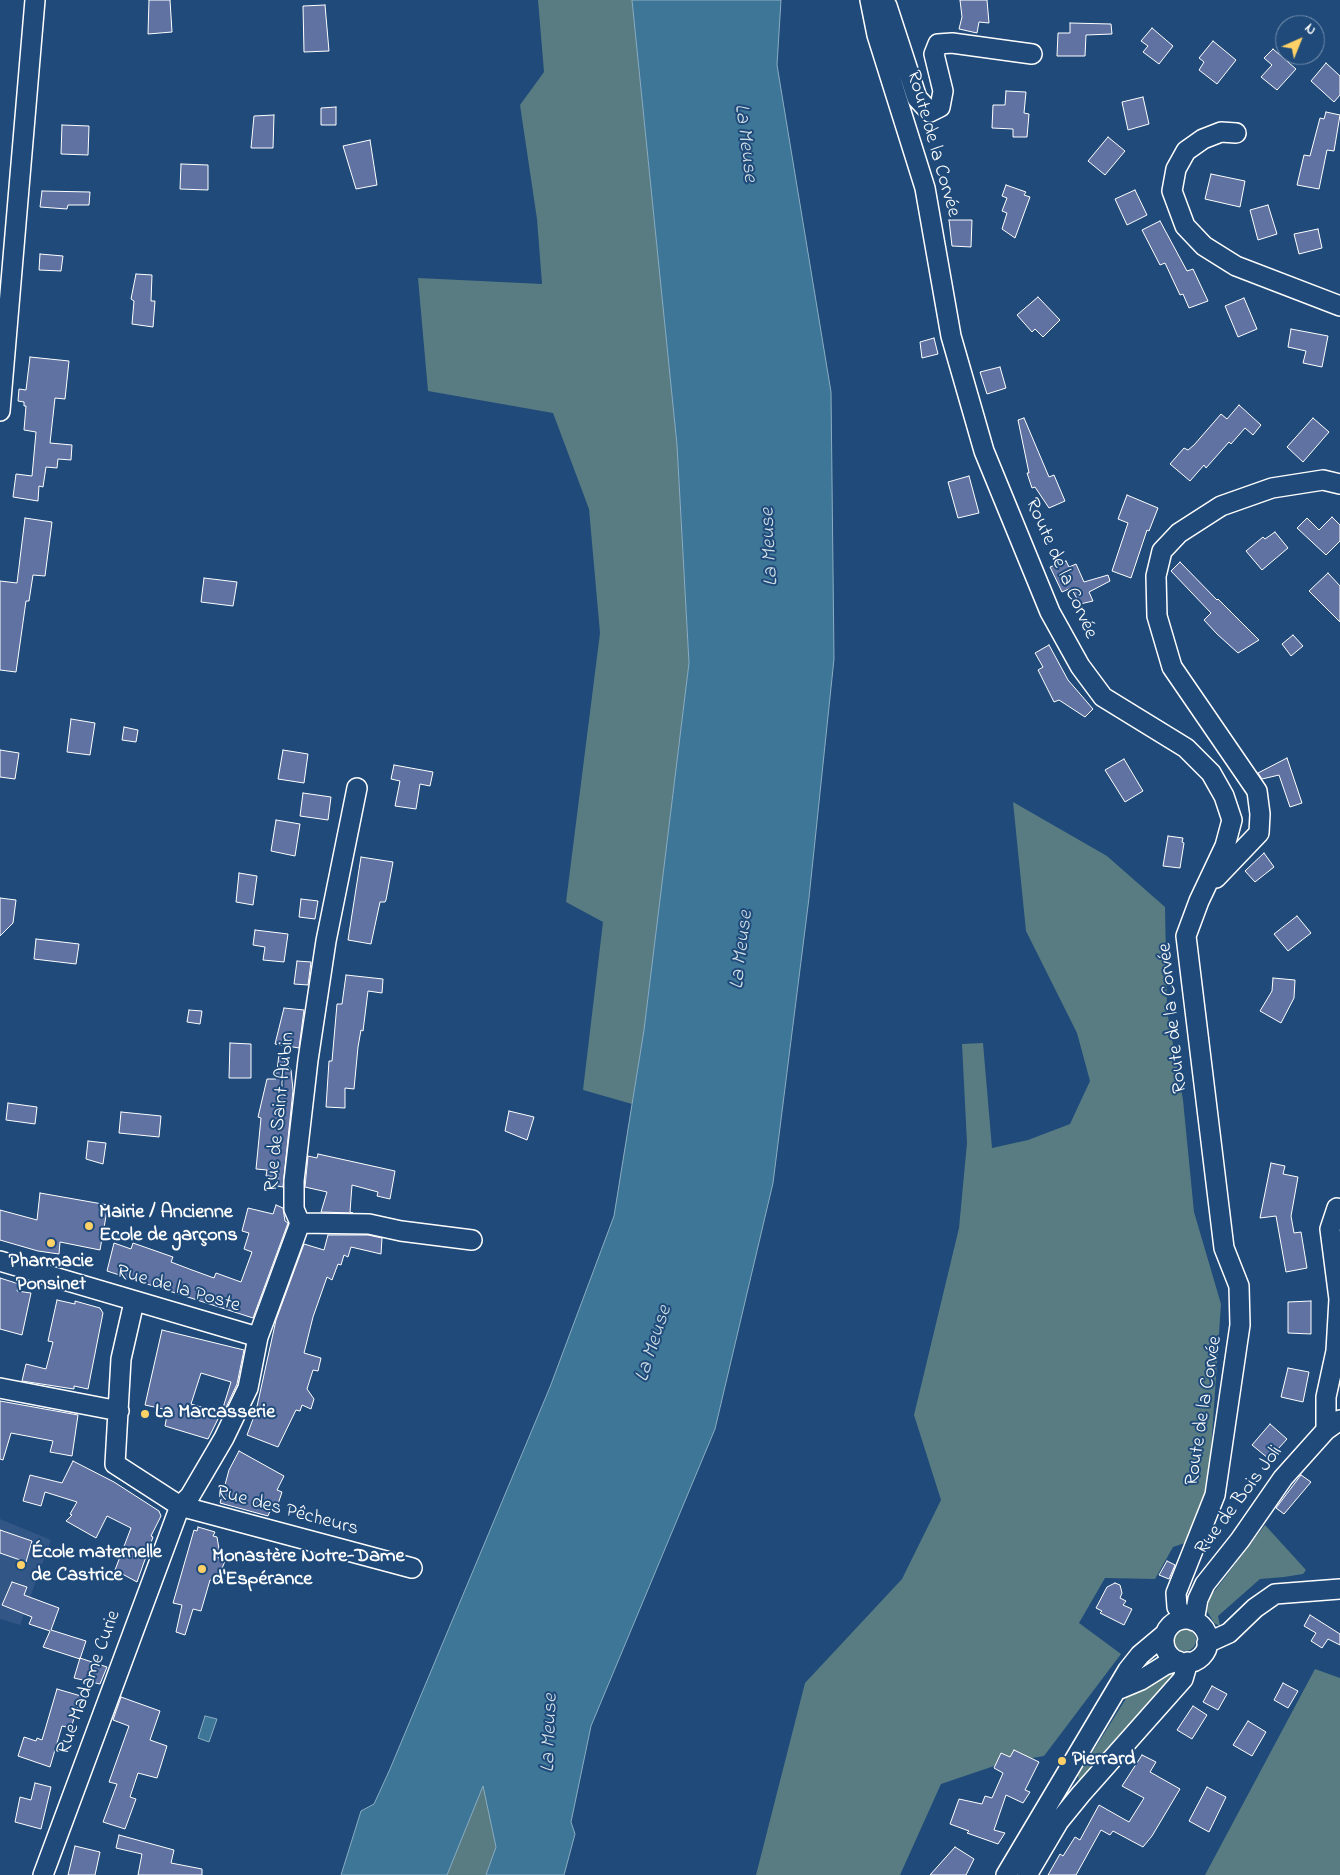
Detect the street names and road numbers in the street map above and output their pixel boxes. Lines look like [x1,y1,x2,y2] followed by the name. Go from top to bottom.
[900,68,964,220] street label: Route de la Corvée
[1018,495,1102,643] street label: Route de la Corvée
[1154,942,1194,1094] street label: Route de la Corvée
[261,1031,301,1193] street label: Rue de Saint-Aubin
[113,1261,243,1319] street label: Rue de la Poste
[1181,1335,1229,1487] street label: Route de la Corvée
[1191,1442,1289,1560] street label: Rue de Bois Joli
[213,1481,361,1543] street label: Rue des Pêcheurs
[53,1607,127,1759] street label: Rue Madame Curie

